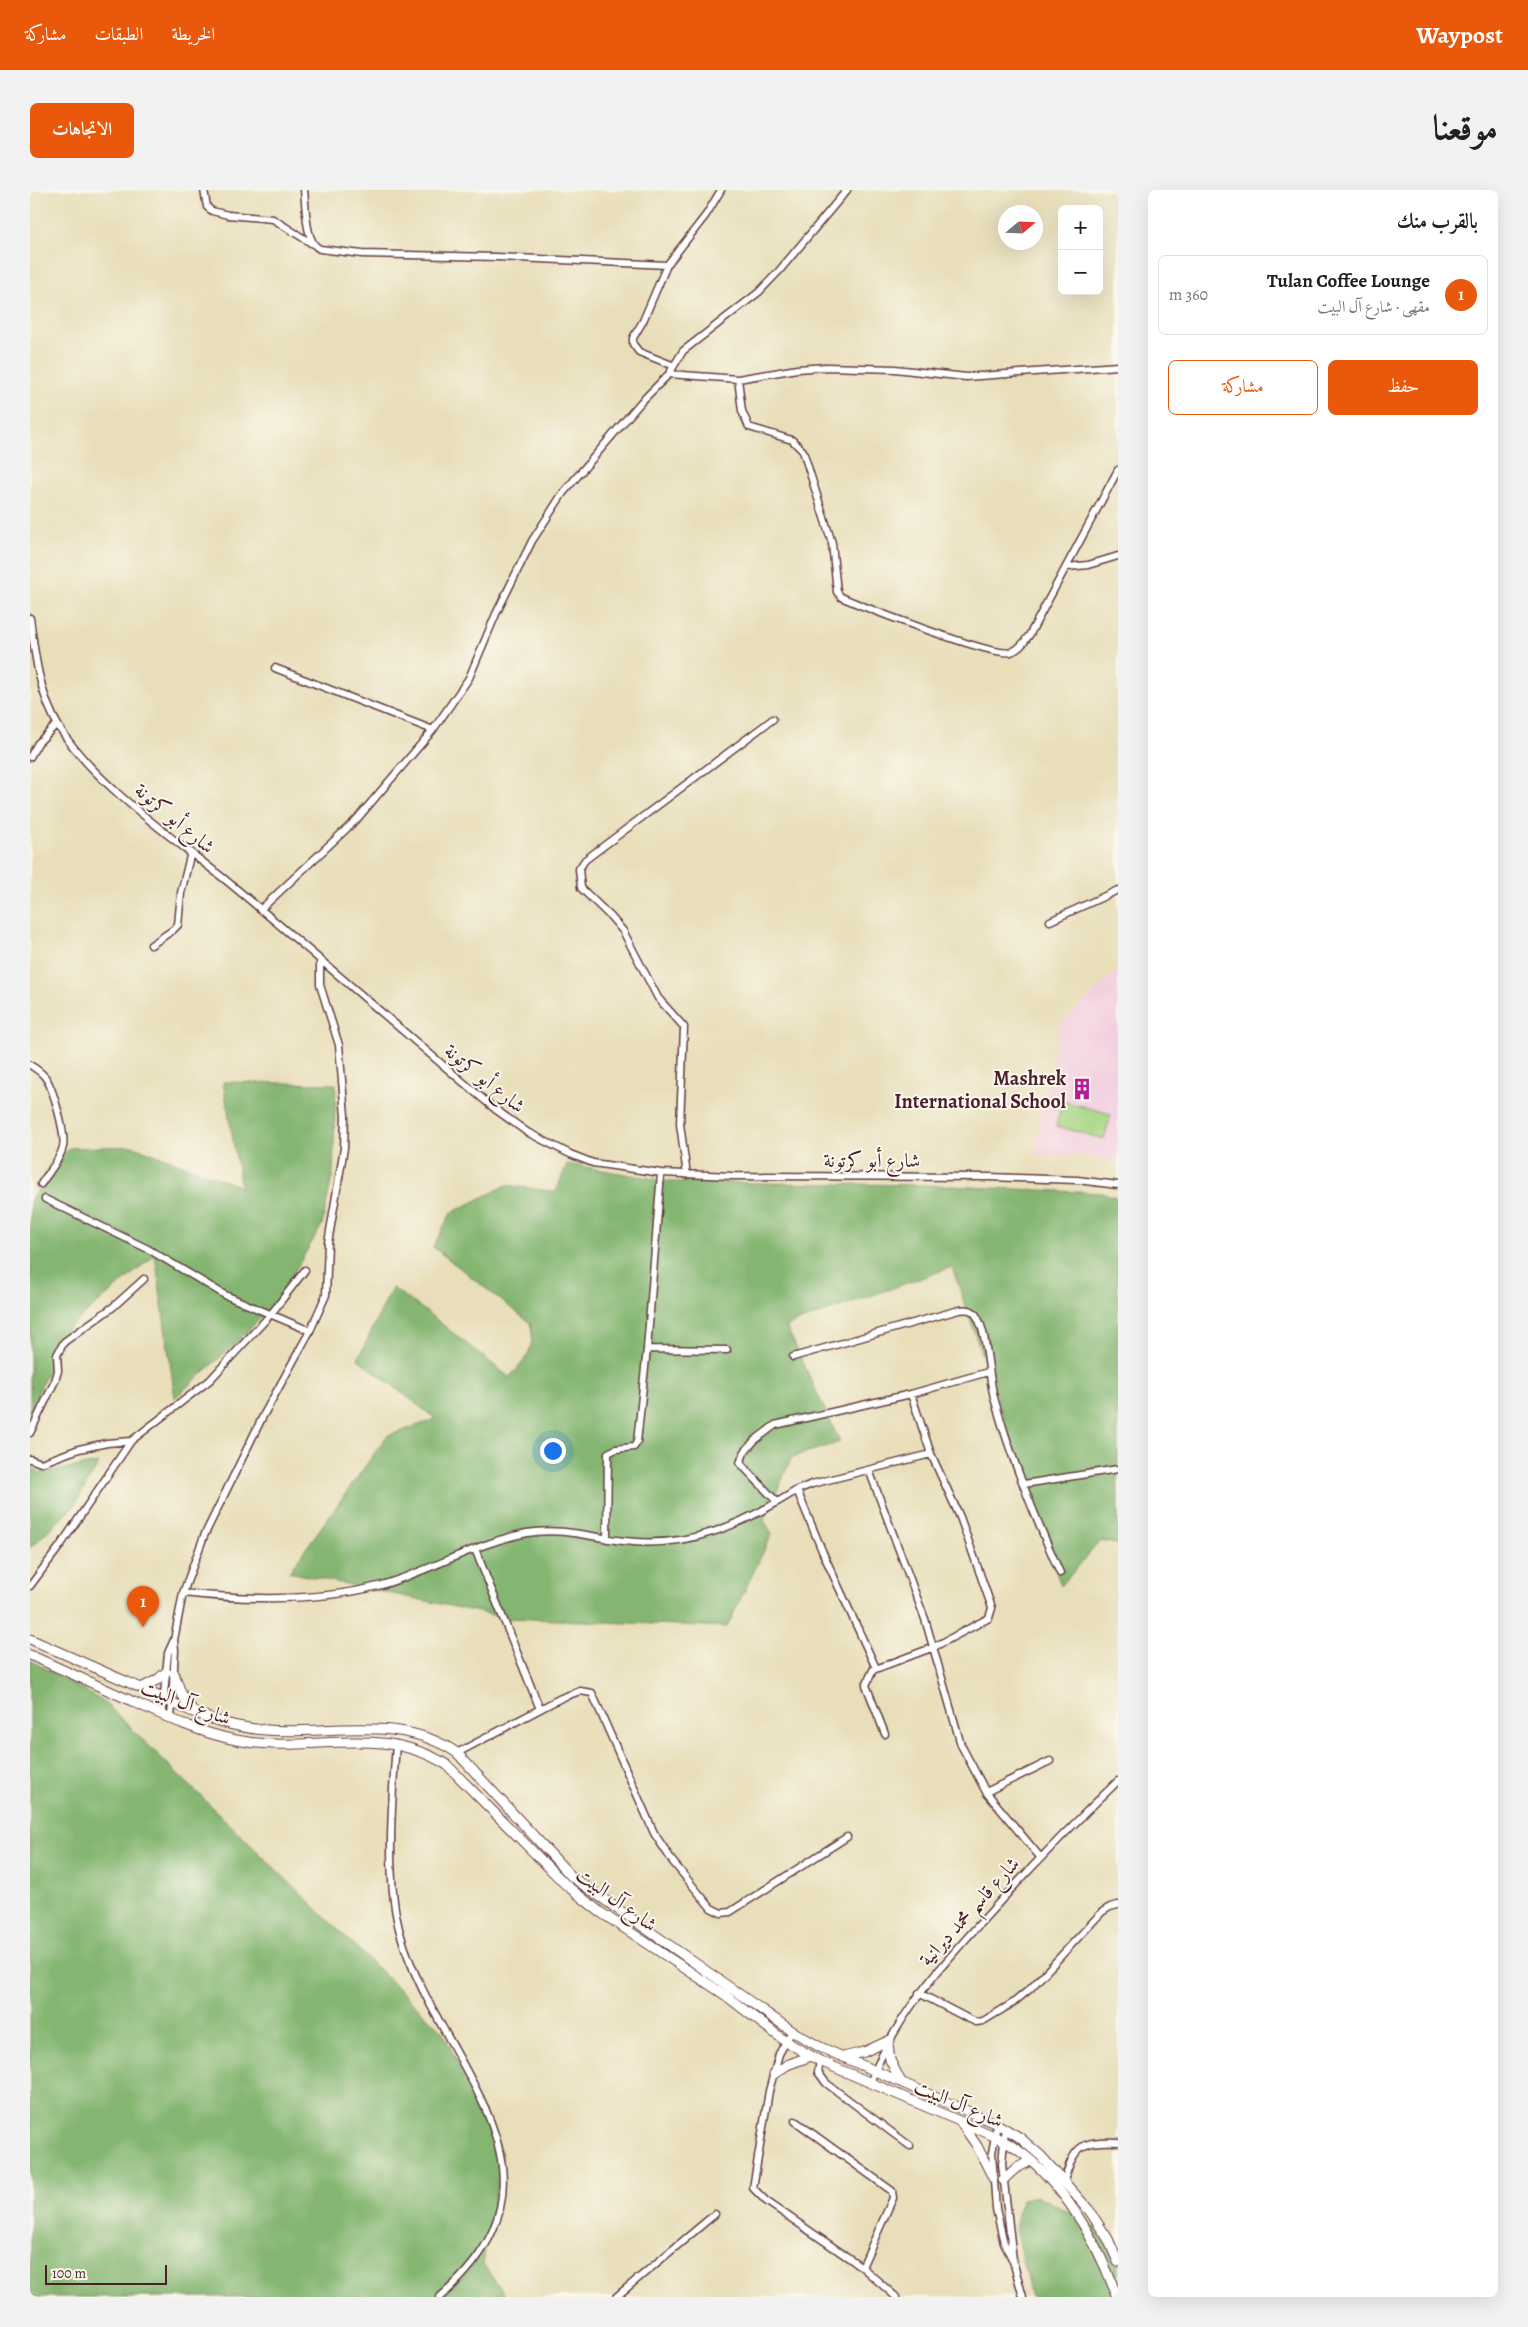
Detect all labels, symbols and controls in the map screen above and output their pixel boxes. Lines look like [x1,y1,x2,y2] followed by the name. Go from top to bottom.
[1416,19,1503,51] text: Waypost
[25,22,66,46] text: مشاركة
[94,22,143,46] text: الطبقات
[171,22,215,46] text: الخريطة
[30,103,134,158] button: الاتجاهات
[1433,103,1498,151] text: موقعنا
[998,205,1043,250] north arrow
[1058,205,1103,295] map controls
[1058,205,1103,250] button: +
[1397,207,1478,235] text: بالقرب منك
[1058,250,1103,295] button: −
[1267,268,1430,294] text: Tulan Coffee Lounge
[1169,284,1208,306] text: 360 m
[1458,284,1464,306] text: 1
[1317,296,1430,318] text: مقهى · شارع آل البيت
[1168,360,1318,415] button: مشاركة
[1328,360,1478,415] button: حفظ
[126,776,221,863] street label: شارع أبو كرتونة
[436,1037,531,1123] street label: شارع أبو كرتونة
[894,1065,1067,1115] place label: Mashrek International School
[1069,1076,1095,1102] building icon: Mashrek International School
[824,1146,920,1178] street label: شارع أبو كرتونة
[540,1438,566,1464] your location
[127,1586,159,1627] pin: 1
[136,1673,235,1736] street label: شارع آل البيت
[913,1851,1030,1976] street label: شارع قاسم محمد ديرانية
[568,1861,663,1941] street label: شارع آل البيت
[909,2073,1007,2138] street label: شارع آل البيت
[45,2262,168,2285] scale bar
[52,2264,86,2283] text: 100 m

